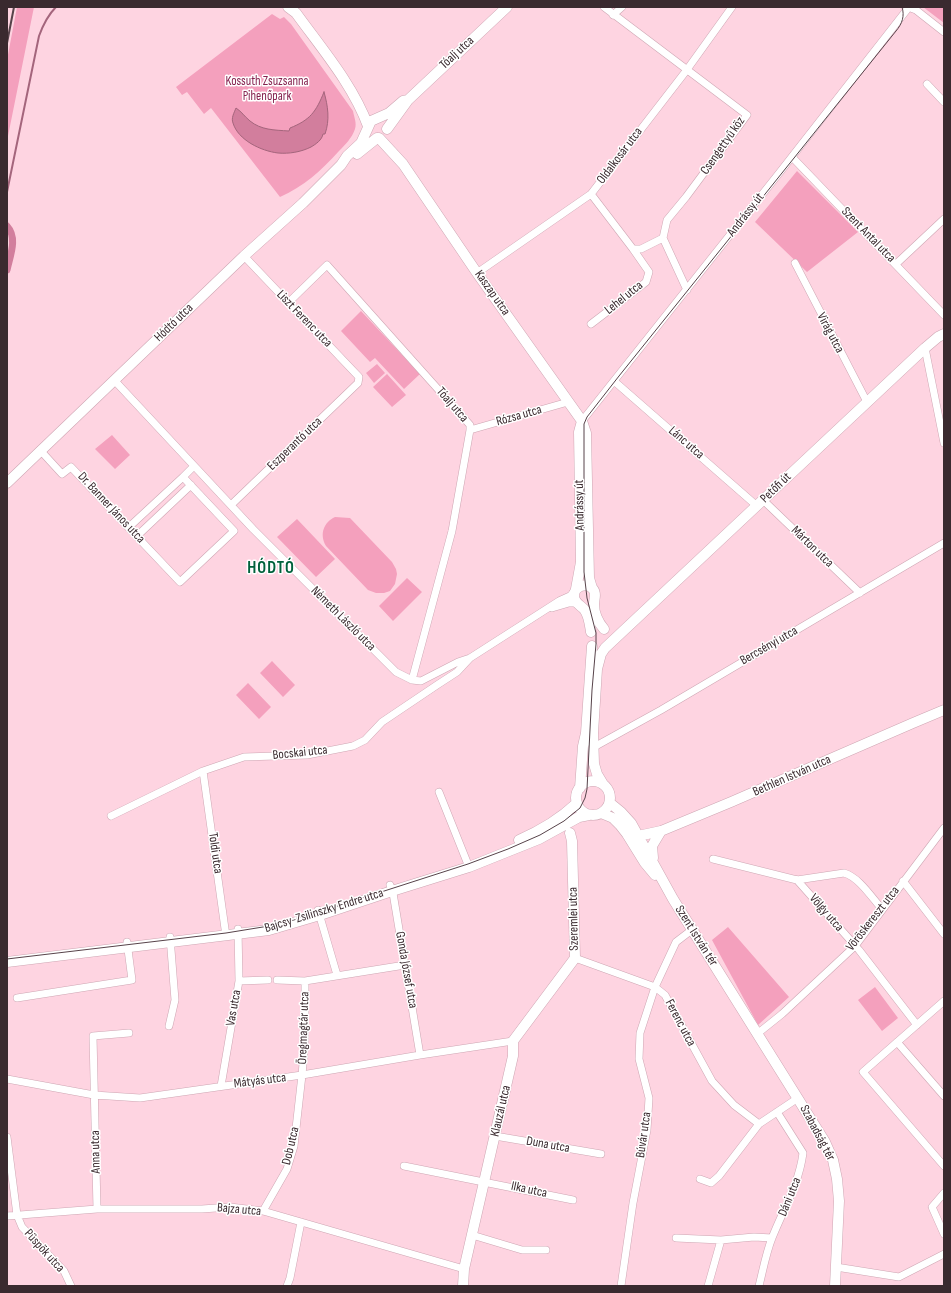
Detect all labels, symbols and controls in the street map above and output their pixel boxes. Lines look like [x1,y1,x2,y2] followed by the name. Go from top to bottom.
[437,33,477,73] street label: Tóalj utca
[225,74,309,105] park label: Kossuth Zsuzsanna Pihenőpark
[697,114,749,178] street label: Csengettyű köz
[594,125,646,187] street label: Oldalkosár utca
[724,190,768,240] street label: Andrássy út
[838,204,898,266] street label: Szent Antal utca
[471,267,513,319] street label: Kaszap utca
[602,278,646,318] street label: Lehel utca
[273,287,335,351] street label: Liszt Ferenc utca
[151,301,197,345] street label: Hódtó utca
[813,310,847,356] street label: Virág utca
[433,384,471,426] street label: Tóalj utca
[494,402,544,430] street label: Rózsa utca
[264,414,326,474] street label: Eszperantó utca
[665,423,707,463] street label: Lánc utca
[74,469,148,547] street label: Dr. Banner János utca
[757,470,795,506] street label: Petőfi út
[572,479,588,531] street label: Andrássy út
[788,523,836,571] street label: Márton utca
[247,559,295,579] district label: HÓDTÓ
[307,583,379,655] street label: Németh László utca
[737,623,801,669] street label: Bercsényi utca
[272,742,328,764] street label: Bocskai utca
[751,752,833,800] street label: Bethlen István utca
[204,831,226,875] street label: Toldi utca
[843,884,903,954] street label: Vöröskereszt utca
[263,885,385,937] street label: Bajcsy-Zsilinszky Endre utca
[566,887,582,951] street label: Szeremlei utca
[805,891,847,935] street label: Völgy utca
[671,903,721,969] street label: Szent István tér
[392,930,420,1010] street label: Gonda József utca
[223,989,245,1027] street label: Vas utca
[295,991,313,1065] street label: Öregmagtár utca
[661,997,699,1049] street label: Ferenc utca
[233,1070,287,1092] street label: Mátyás utca
[488,1084,514,1138] street label: Klauzál utca
[796,1103,838,1163] street label: Szabadság tér
[633,1111,655,1159] street label: Búvár utca
[279,1125,303,1167] street label: Dob utca
[88,1130,104,1174] street label: Anna utca
[525,1134,571,1156] street label: Duna utca
[775,1175,805,1219] street label: Dáni utca
[510,1179,548,1201] street label: Ilka utca
[216,1200,262,1220] street label: Bajza utca
[21,1226,67,1276] street label: Püspök utca

